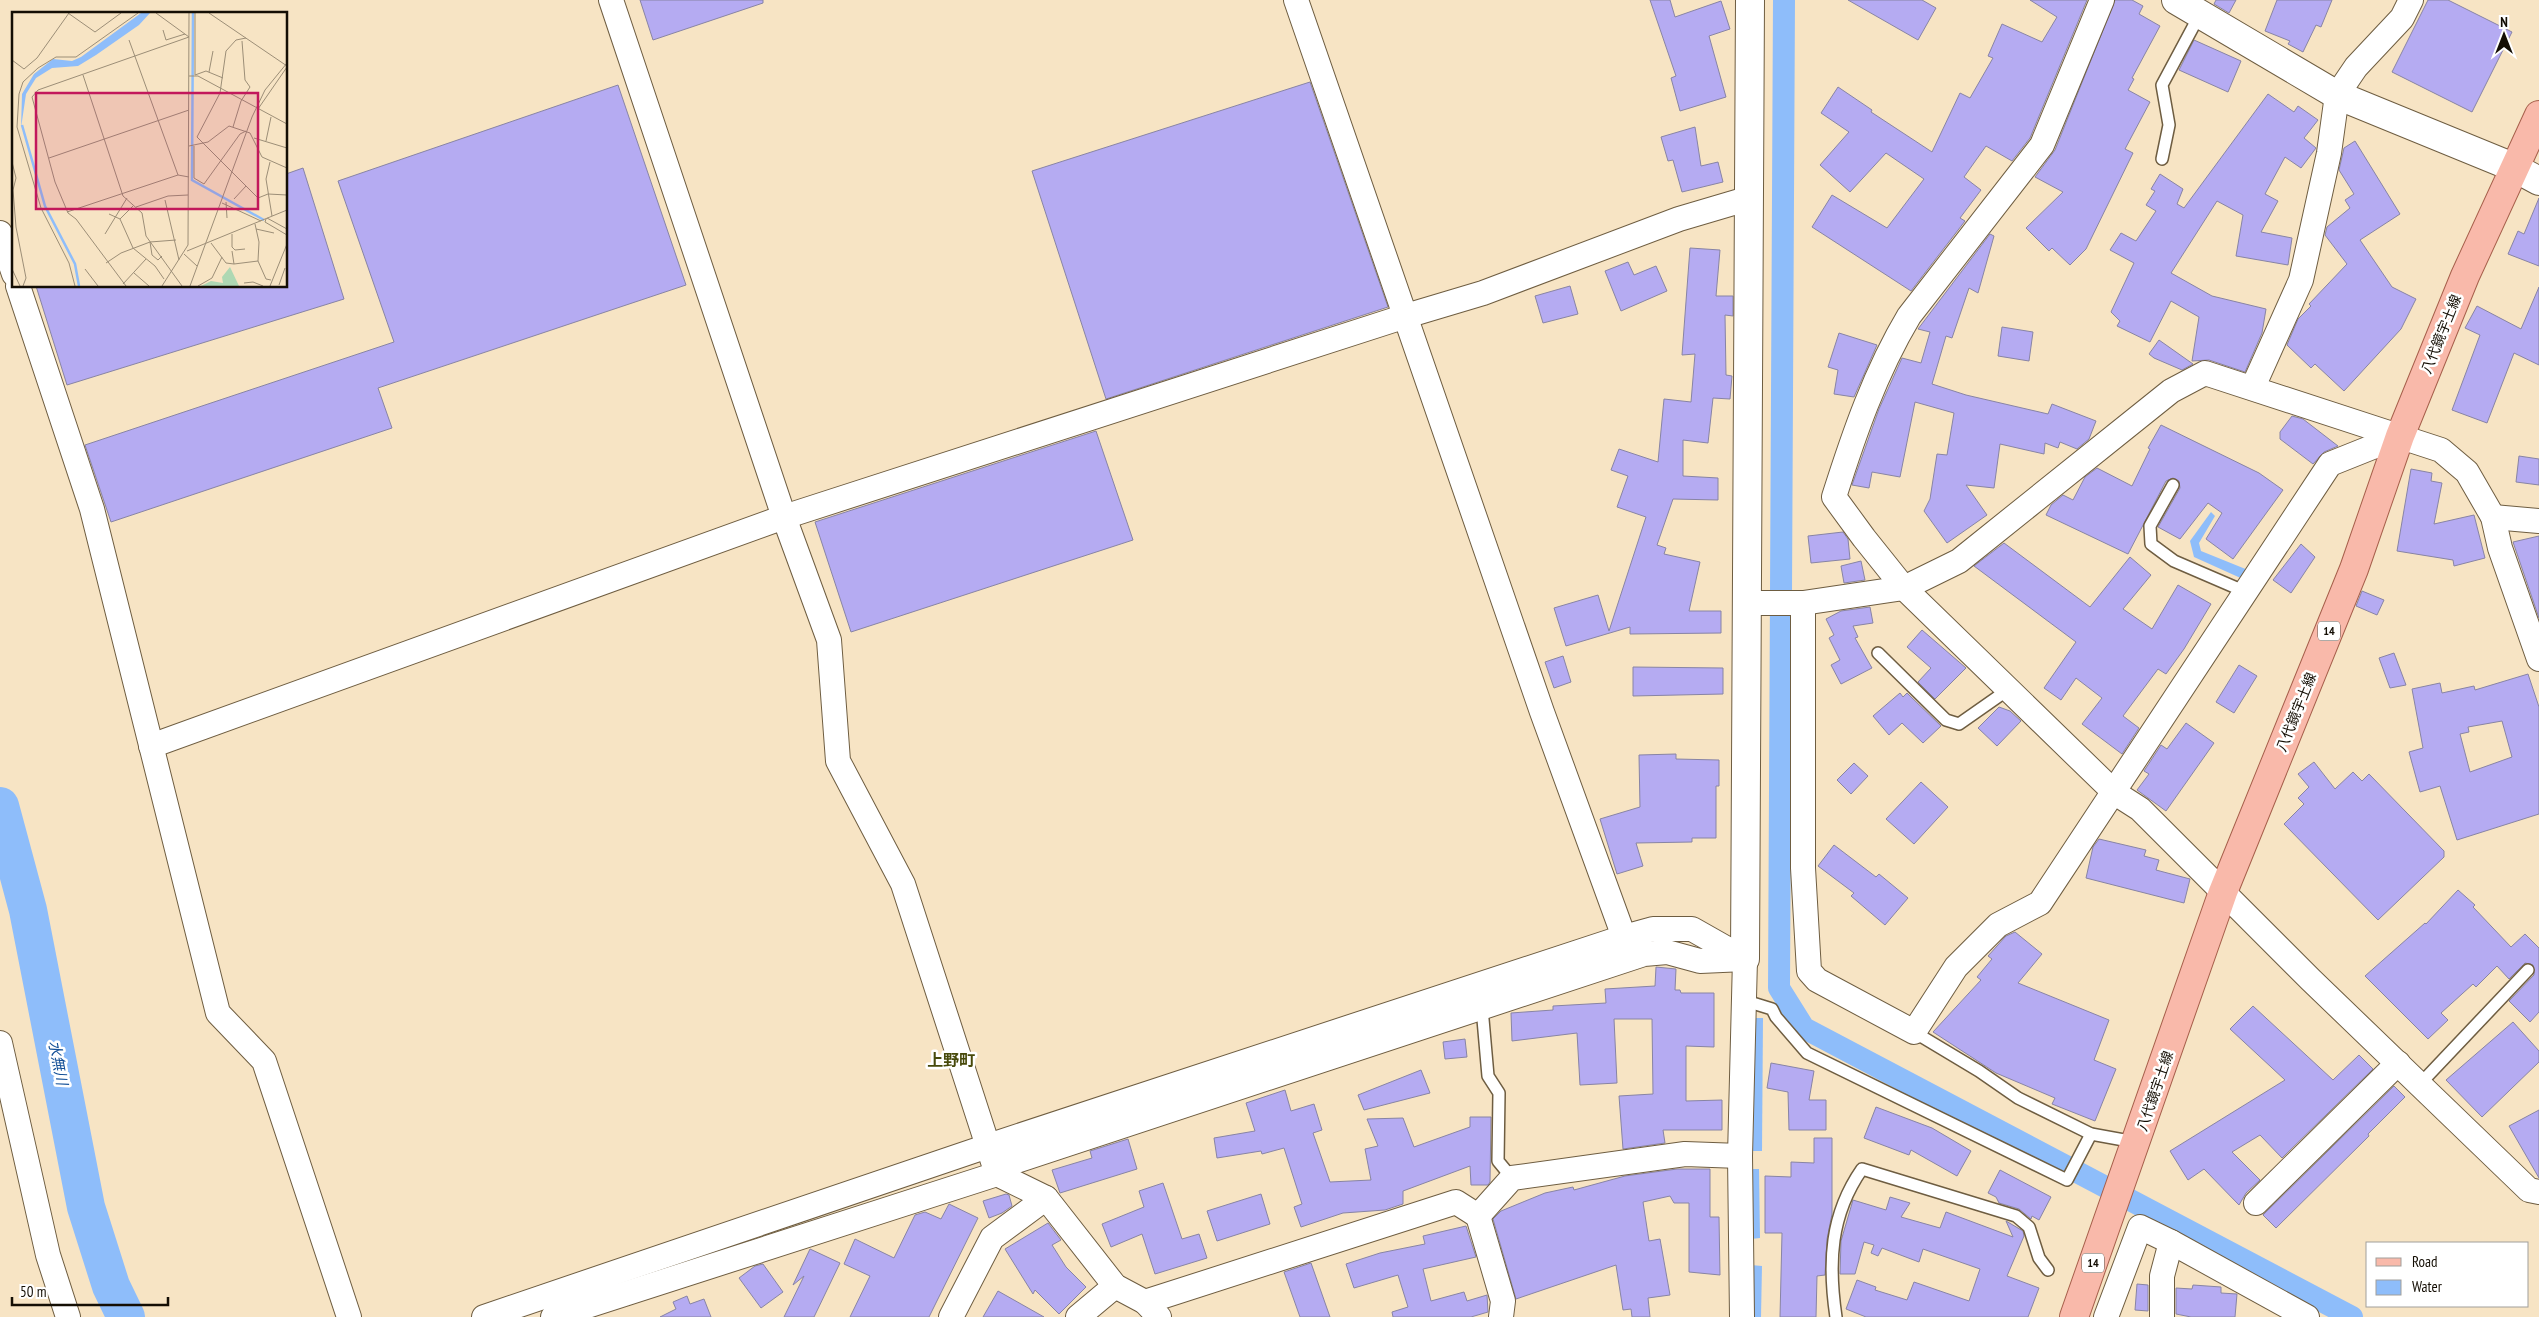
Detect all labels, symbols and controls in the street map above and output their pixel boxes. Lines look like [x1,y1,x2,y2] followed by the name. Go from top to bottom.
[2479,10,2529,60] north arrow
[12,12,288,288] inset map
[2500,13,2508,31] text: N
[2417,292,2465,376] street label: 八代鏡宇土線
[2318,622,2340,640] road number: 14
[2272,670,2320,754] street label: 八代鏡宇土線
[45,1039,72,1089] water label: 水無川
[2133,1048,2177,1134] street label: 八代鏡宇土線
[927,1050,975,1070] district label: 上野町
[2366,1242,2529,1307] legend
[2412,1252,2438,1271] text: Road
[2082,1254,2104,1272] road number: 14
[12,1274,169,1306] scale bar
[2412,1277,2443,1296] text: Water
[20,1282,46,1301] text: 50 m

